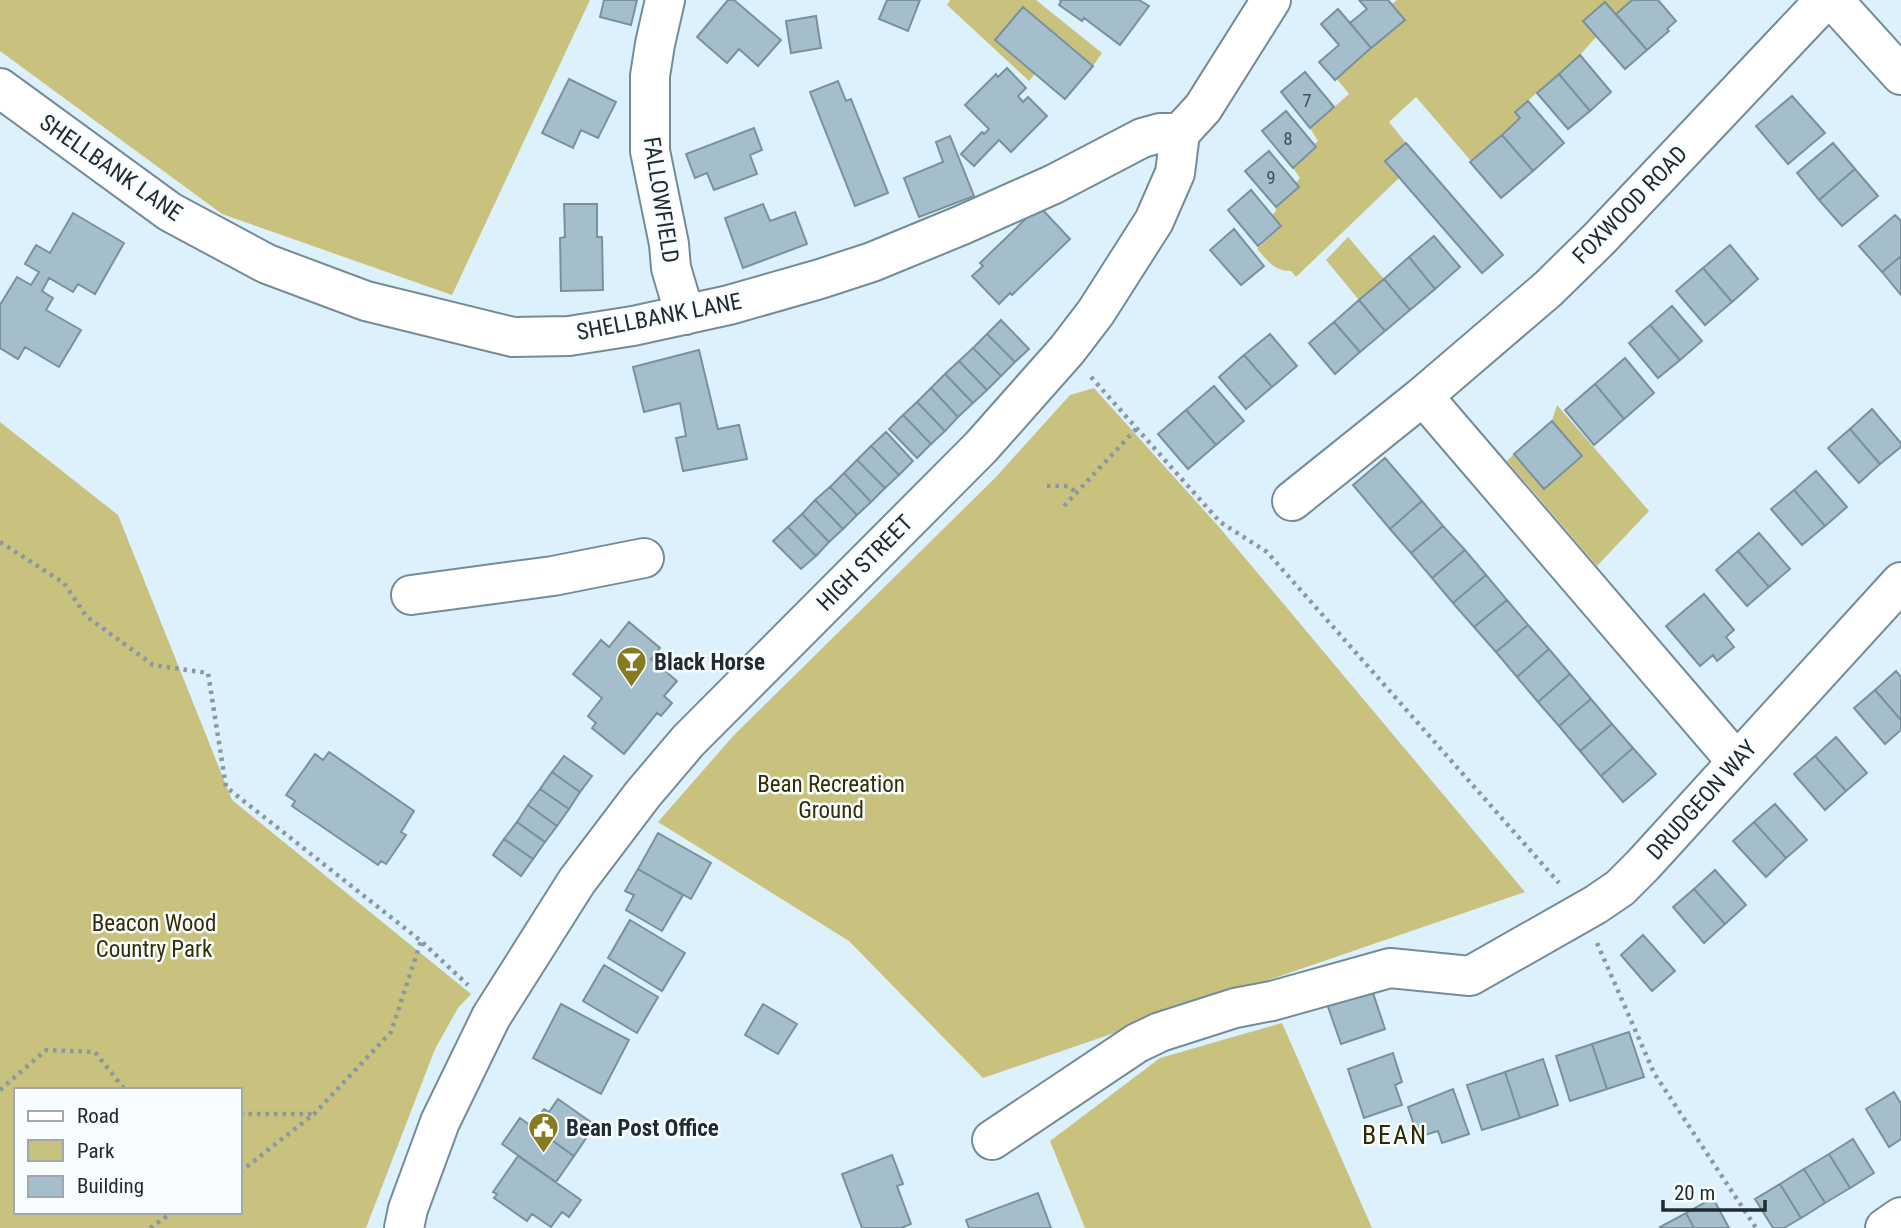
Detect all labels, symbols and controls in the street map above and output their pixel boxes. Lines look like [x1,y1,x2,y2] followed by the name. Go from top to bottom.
[1302,89,1312,112] house number: 7
[35,109,187,227] street label: SHELLBANK LANE
[1283,127,1293,150] house number: 8
[638,135,684,265] street label: FALLOWFIELD
[1567,141,1693,269] street label: FOXWOOD ROAD
[1266,166,1276,189] house number: 9
[574,288,744,346] street label: SHELLBANK LANE
[812,509,919,616] street label: HIGH STREET
[614,645,648,689] bar icon: Black Horse
[654,649,765,676] place label: Black Horse
[1641,735,1763,865] street label: DRUDGEON WAY
[757,771,905,824] park label: Bean Recreation Ground
[92,910,216,963] park label: Beacon Wood Country Park
[14,1088,242,1214] legend
[77,1104,119,1128] text: Road
[526,1111,560,1155] public building icon: Bean Post Office
[566,1115,719,1142] place label: Bean Post Office
[1362,1120,1428,1150] district label: BEAN
[77,1139,115,1163] text: Park
[1663,1168,1764,1212] scale bar
[77,1174,144,1198] text: Building
[1674,1181,1715,1205] text: 20 m

